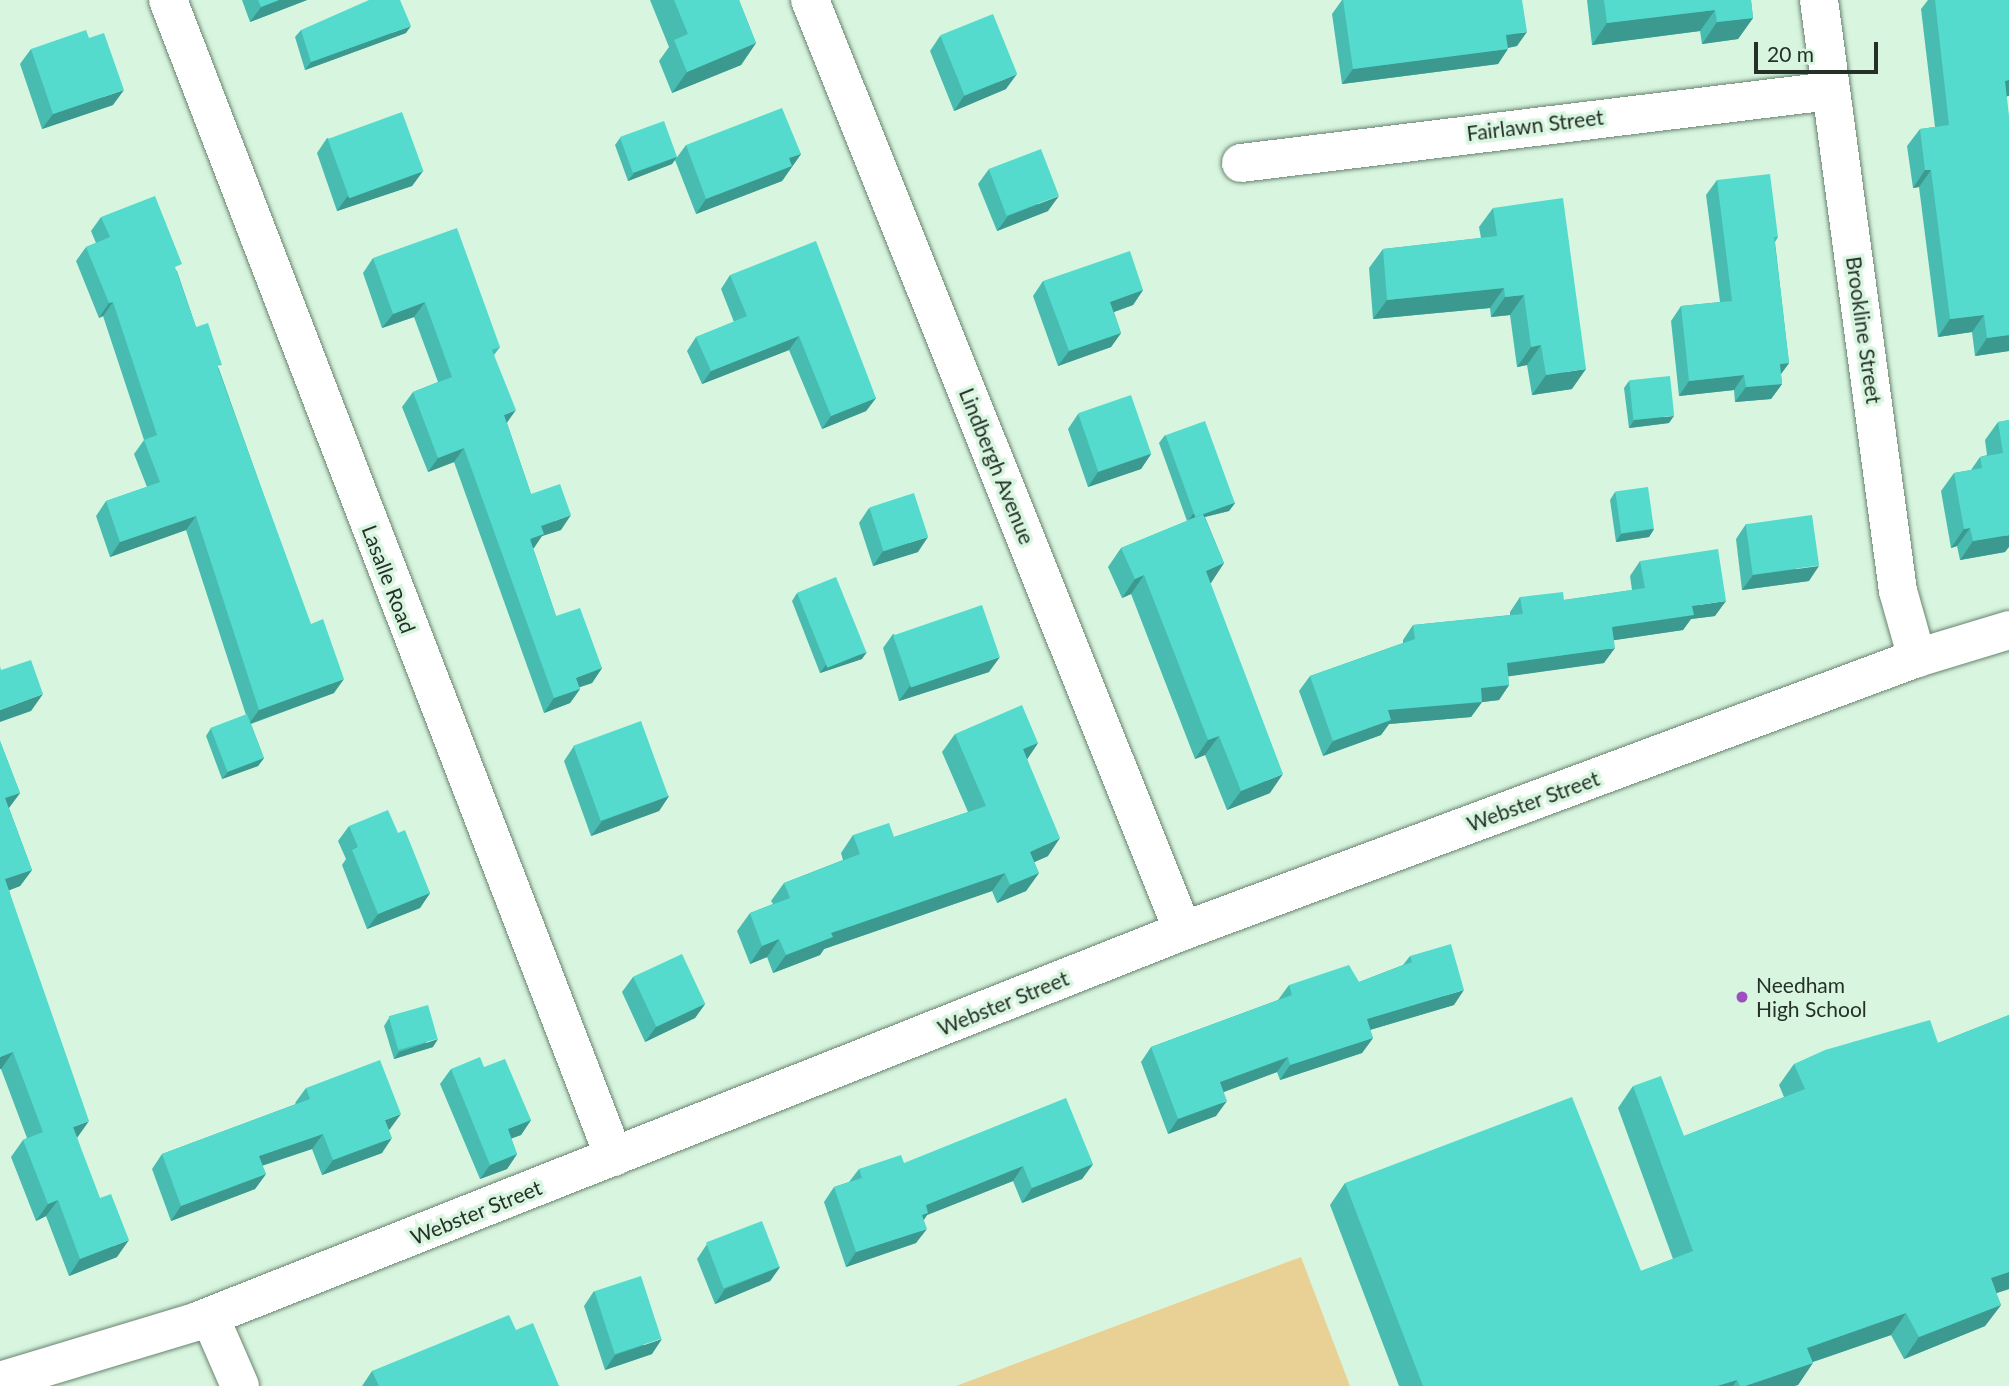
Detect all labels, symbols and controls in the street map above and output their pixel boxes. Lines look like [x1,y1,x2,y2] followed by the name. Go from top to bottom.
[1757,28,1881,72] scale bar
[1767,41,1814,66] text: 20 m
[1465,104,1605,146] street label: Fairlawn Street
[1841,255,1887,405] street label: Brookline Street
[954,384,1040,548] street label: Lindbergh Avenue
[357,521,421,637] street label: Lasalle Road
[1463,765,1603,837] street label: Webster Street
[934,965,1072,1041] street label: Webster Street
[1756,972,1867,1022] place label: Needham High School
[1734,989,1750,1005] marker: Needham High School
[407,1174,545,1250] street label: Webster Street

